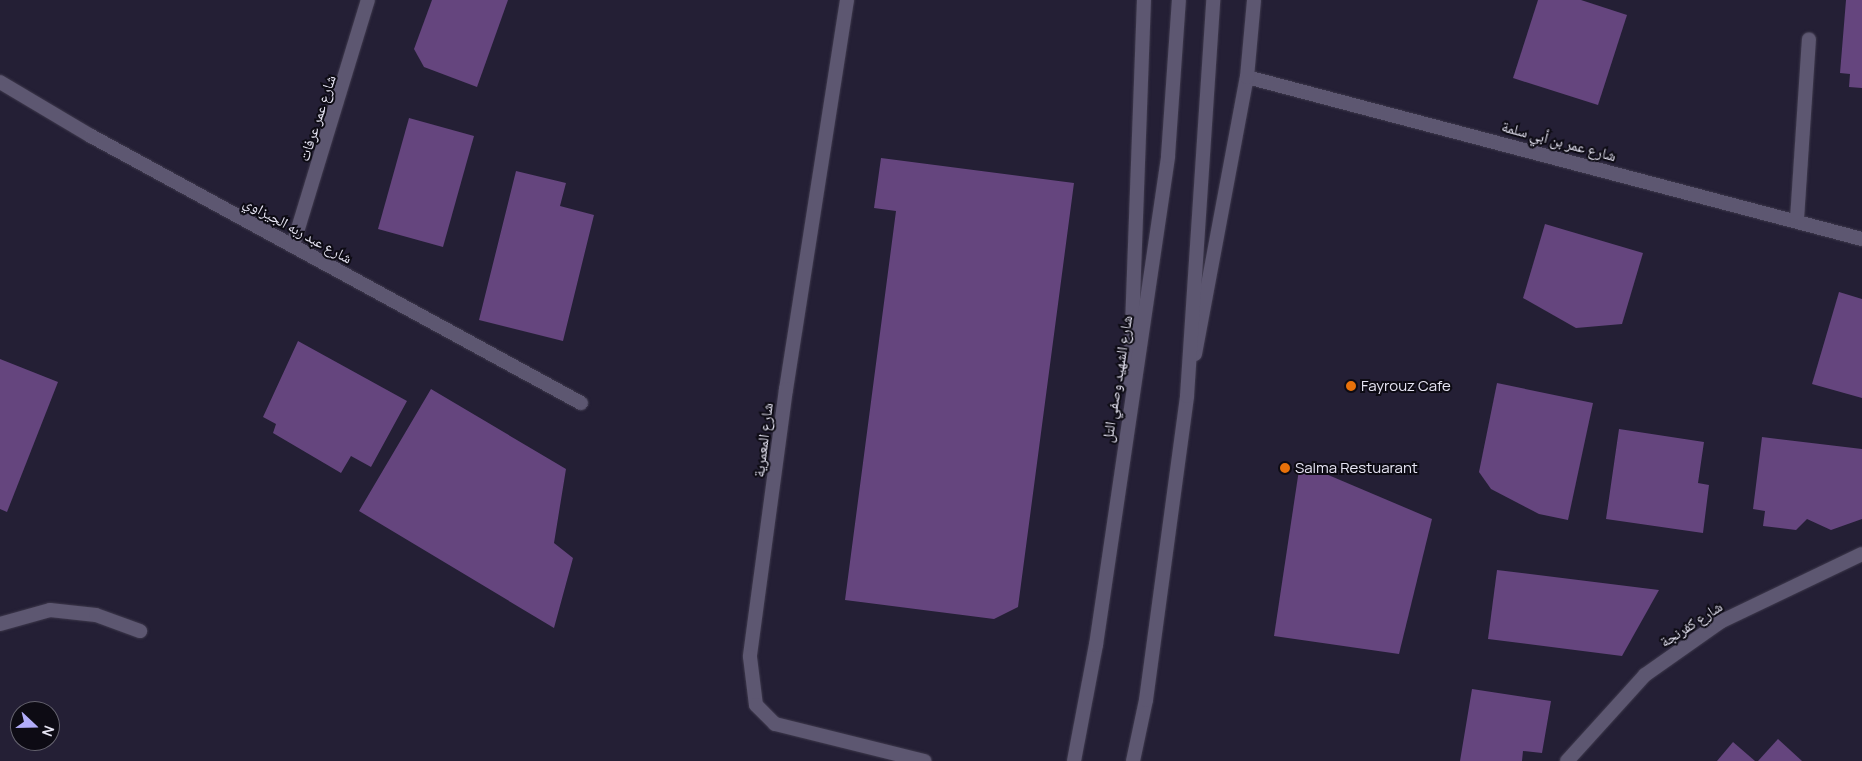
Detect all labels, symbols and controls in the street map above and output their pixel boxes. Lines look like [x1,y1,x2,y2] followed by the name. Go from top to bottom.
[295,73,339,163] street label: شارع عمر عرفات
[1500,117,1618,165] street label: شارع عمر بن أبي سلمة
[241,193,355,267] street label: شارع عبد ربه الجيزاوي
[1098,314,1136,444] street label: شارع الشهيد وصفي التل
[1361,377,1451,395] place label: Fayrouz Cafe
[1345,380,1357,392] marker: Fayrouz Cafe
[750,402,776,478] street label: شارع المعمرية
[1295,459,1418,477] place label: Salma Restuarant
[1279,462,1291,474] marker: Salma Restuarant
[1657,597,1725,651] street label: شارع كفرنجة
[10,701,60,751] north arrow
[38,723,59,739] text: N

